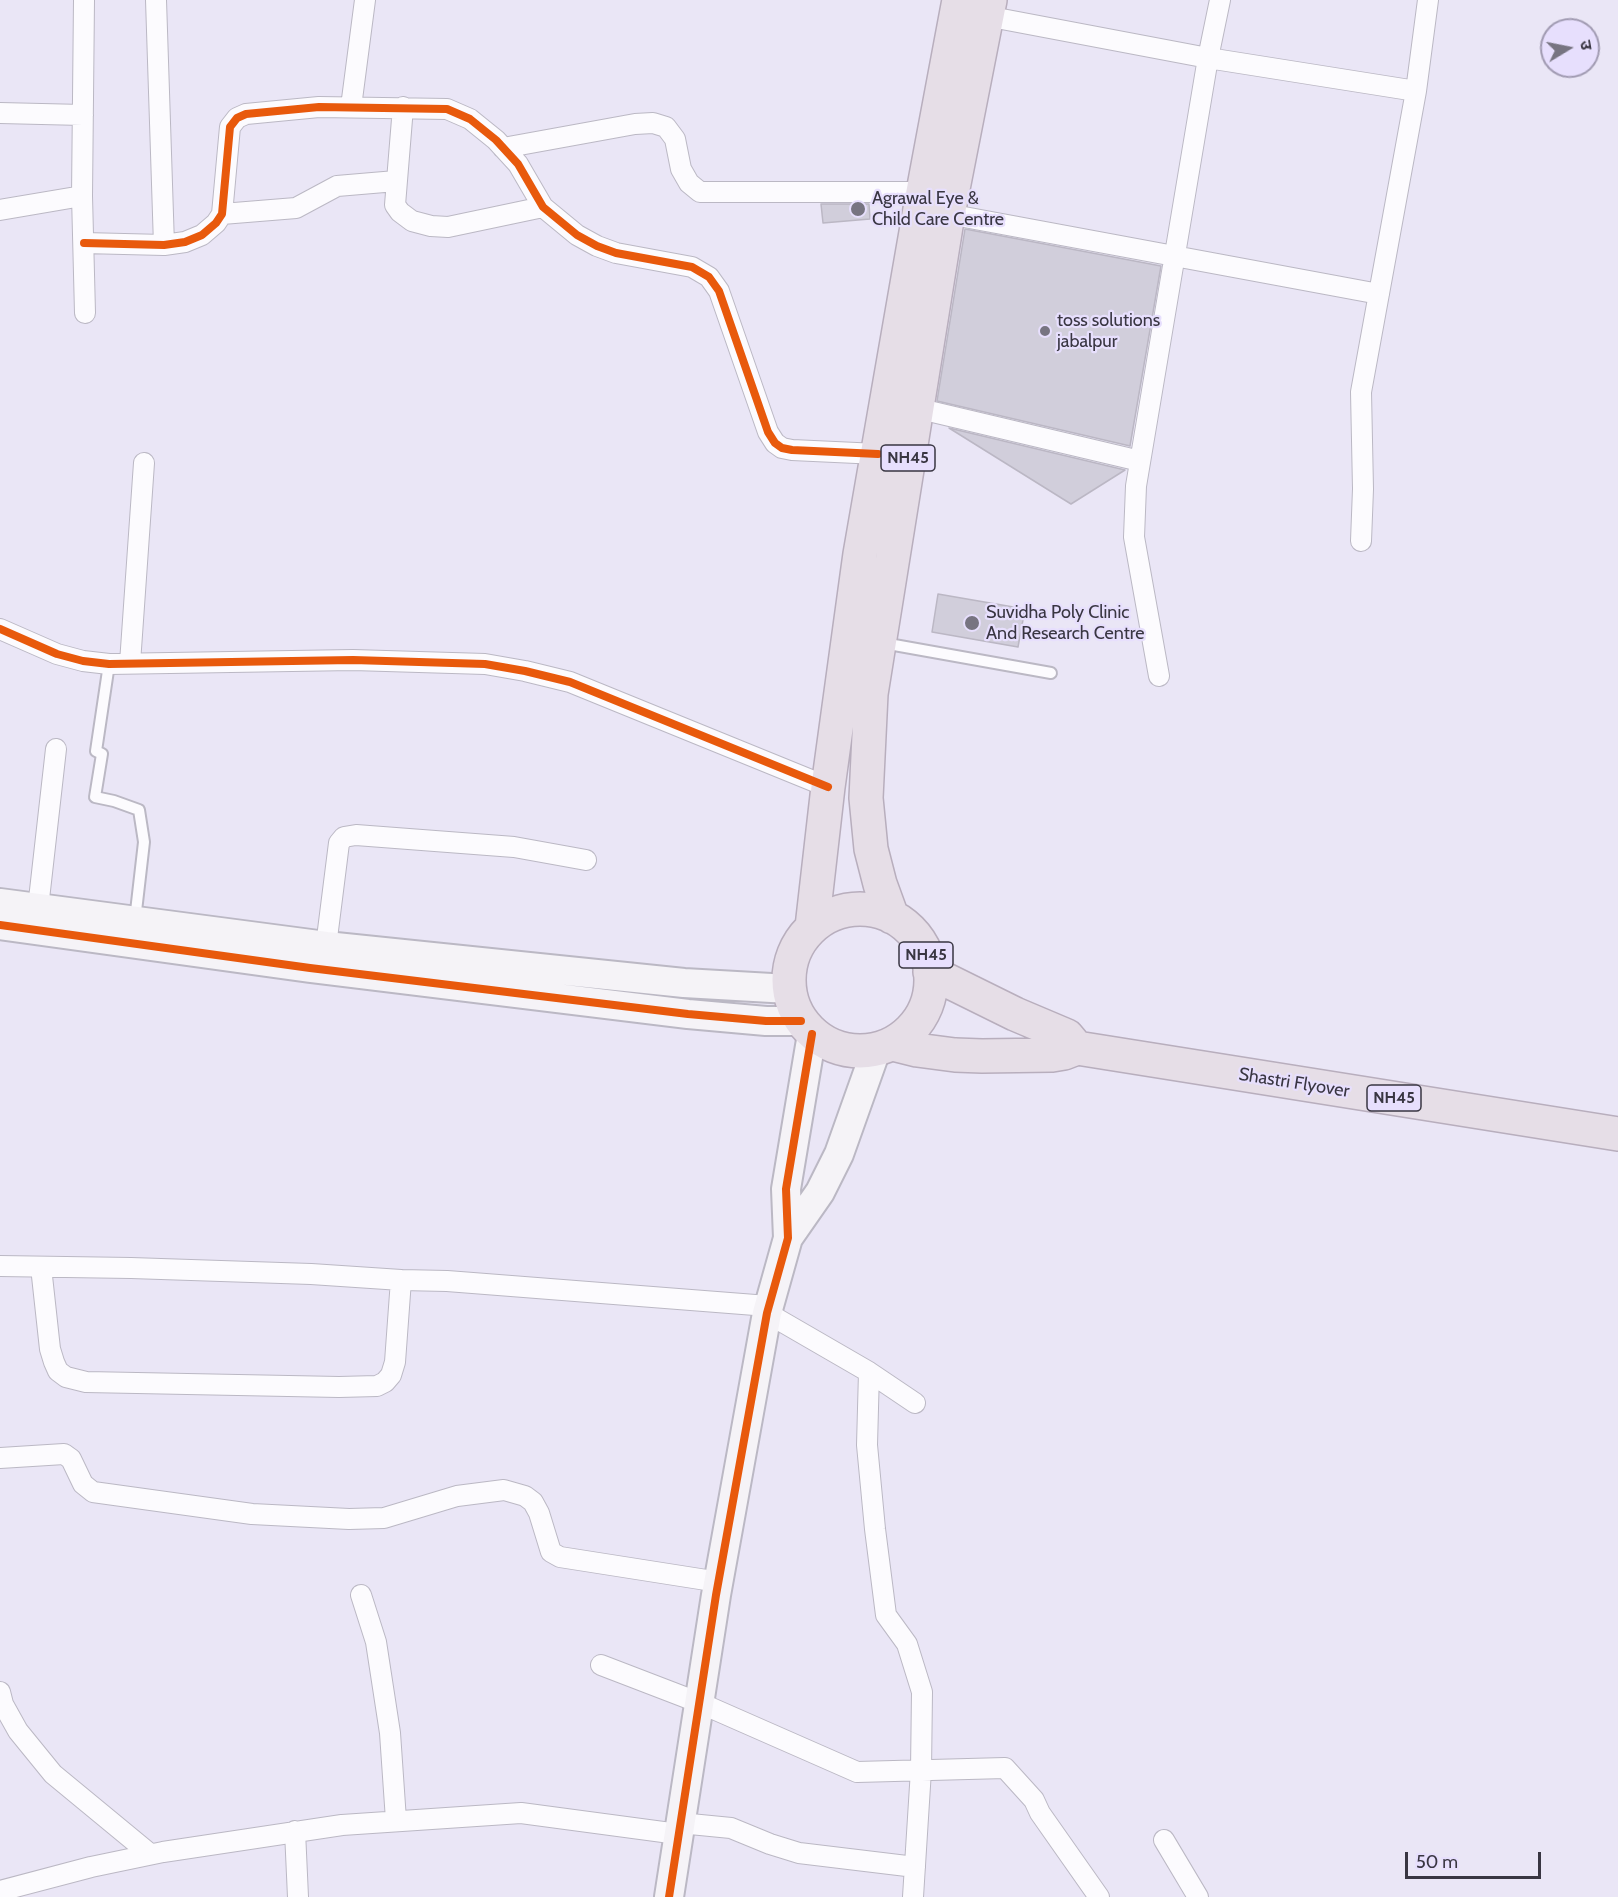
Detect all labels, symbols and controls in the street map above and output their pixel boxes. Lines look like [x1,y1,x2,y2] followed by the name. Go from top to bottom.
[1540,18,1600,78] north arrow
[1576,39,1596,51] text: उ
[872,188,1004,230] place label: Agrawal Eye & Child Care Centre
[849,200,867,218] marker: Agrawal Eye & Child Care Centre
[1057,310,1160,352] place label: toss solutions jabalpur
[1038,324,1052,338] marker: toss solutions jabalpur
[881,445,935,471] road number: NH45
[986,602,1144,644] place label: Suvidha Poly Clinic And Research Centre
[963,614,981,632] marker: Suvidha Poly Clinic And Research Centre
[899,942,953,968] road number: NH45
[1237,1064,1351,1102] street label: Shastri Flyover
[1367,1085,1421,1111] road number: NH45
[1408,1840,1544,1878] scale bar
[1416,1851,1458,1873] text: 50 m

